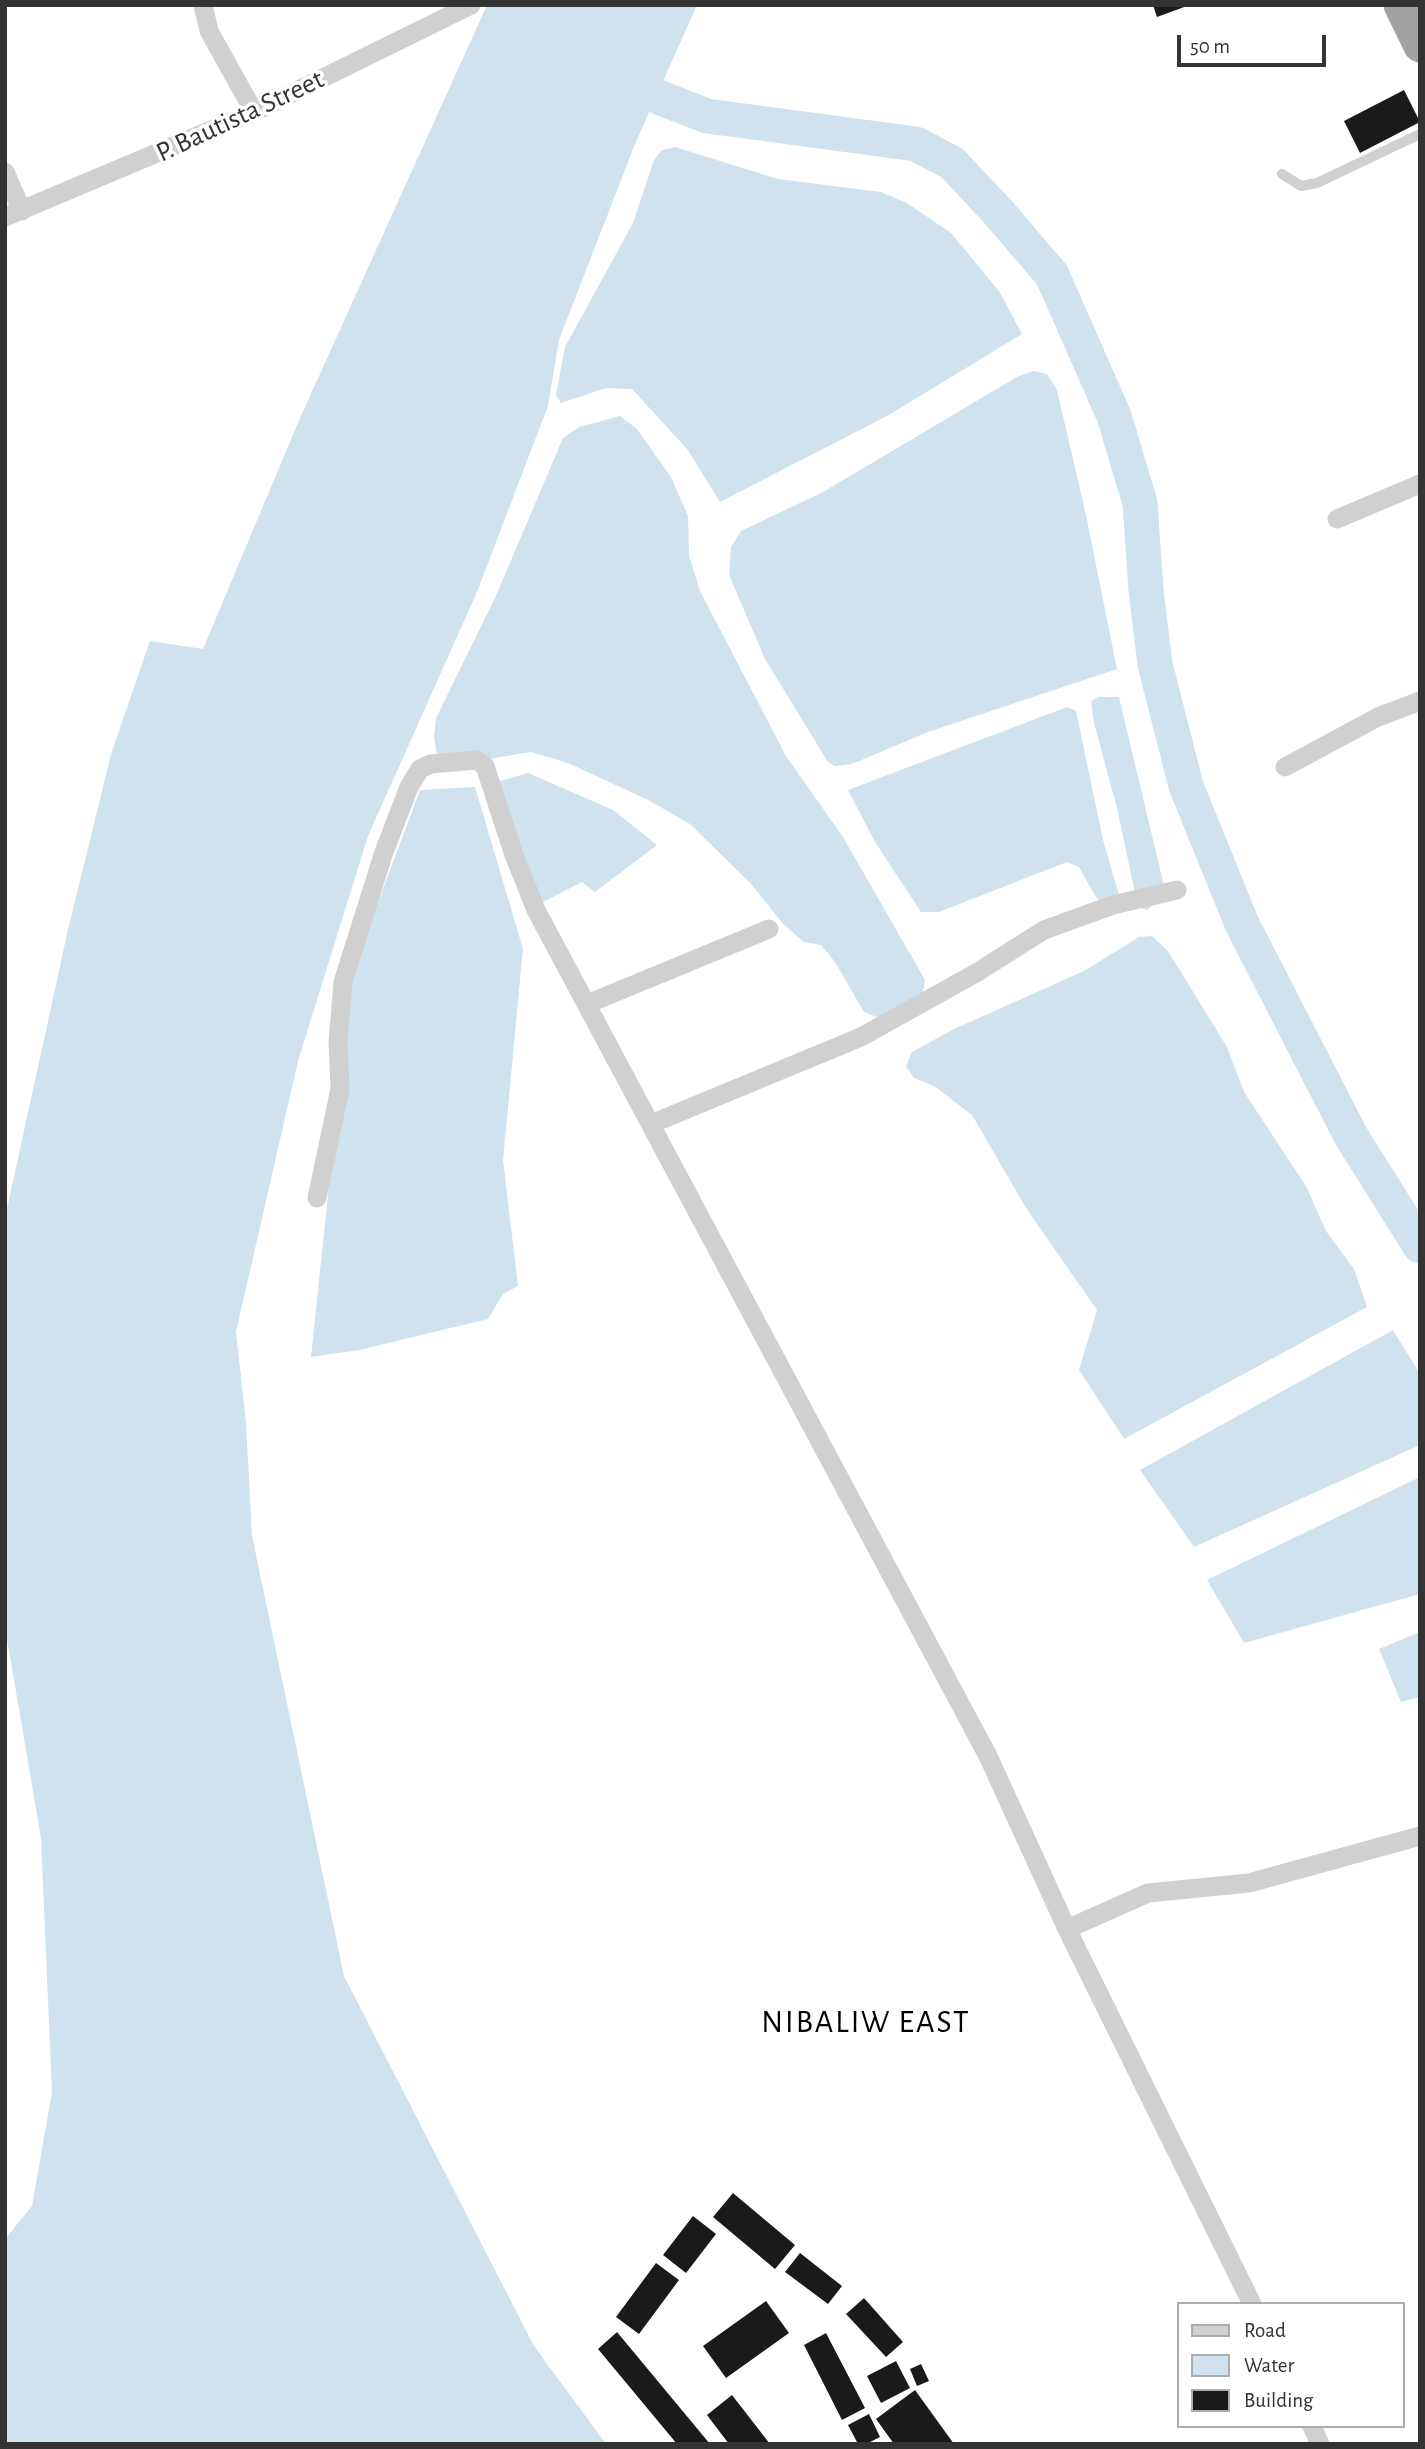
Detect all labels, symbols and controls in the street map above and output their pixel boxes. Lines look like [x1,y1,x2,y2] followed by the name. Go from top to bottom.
[1180,21,1329,65] scale bar
[1190,36,1230,57] text: 50 m
[151,62,329,170] street label: P. Bautista Street
[763,2003,969,2041] district label: NIBALIW EAST
[1176,2302,1404,2428] legend
[1244,2320,1286,2341] text: Road
[1244,2355,1294,2376] text: Water
[1244,2390,1313,2411] text: Building

